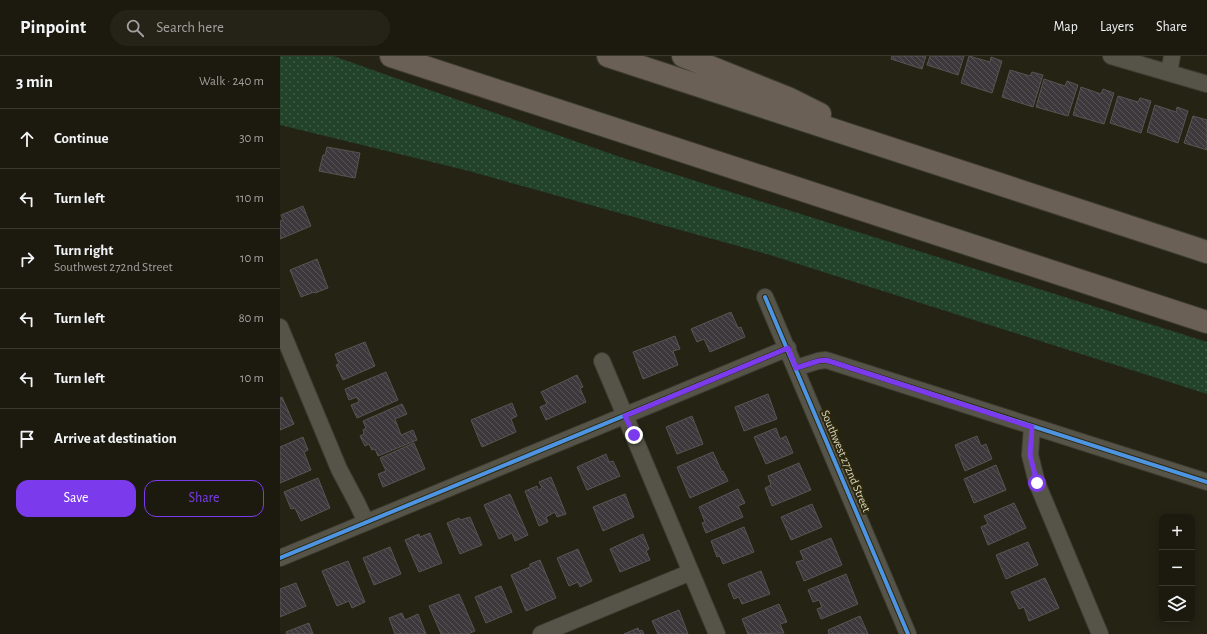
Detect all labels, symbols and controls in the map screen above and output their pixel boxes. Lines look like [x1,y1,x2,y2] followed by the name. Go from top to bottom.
[110,10,390,46] search box
[124,17,146,39] icon: search
[20,18,86,37] text: Pinpoint
[156,20,224,35] text: Search here
[1053,20,1078,34] text: Map
[1100,20,1134,34] text: Layers
[1156,20,1187,34] text: Share
[16,73,53,90] text: 3 min
[199,75,264,88] text: Walk · 240 m
[16,128,38,150] icon: ahead
[54,131,109,146] text: Continue
[239,132,264,145] text: 30 m
[16,188,38,210] icon: left
[54,191,105,206] text: Turn left
[236,192,264,205] text: 110 m
[54,243,113,258] text: Turn right
[16,248,38,270] icon: right
[240,252,264,265] text: 10 m
[54,261,173,274] text: Southwest 272nd Street
[16,308,38,330] icon: left
[54,311,105,326] text: Turn left
[238,312,264,325] text: 80 m
[16,368,38,390] icon: left
[54,371,105,386] text: Turn left
[240,372,264,385] text: 10 m
[819,408,873,514] street label: Southwest 272nd Street
[625,426,643,444] route end
[16,428,38,450] icon: arrive
[54,431,177,446] text: Arrive at destination
[1028,474,1046,492] route start
[16,480,136,517] button: Save
[144,480,264,517] button: Share
[1159,514,1195,622] map controls
[1159,514,1195,550] button: +
[1159,550,1195,586] button: −
[1159,586,1195,622] button: layers

